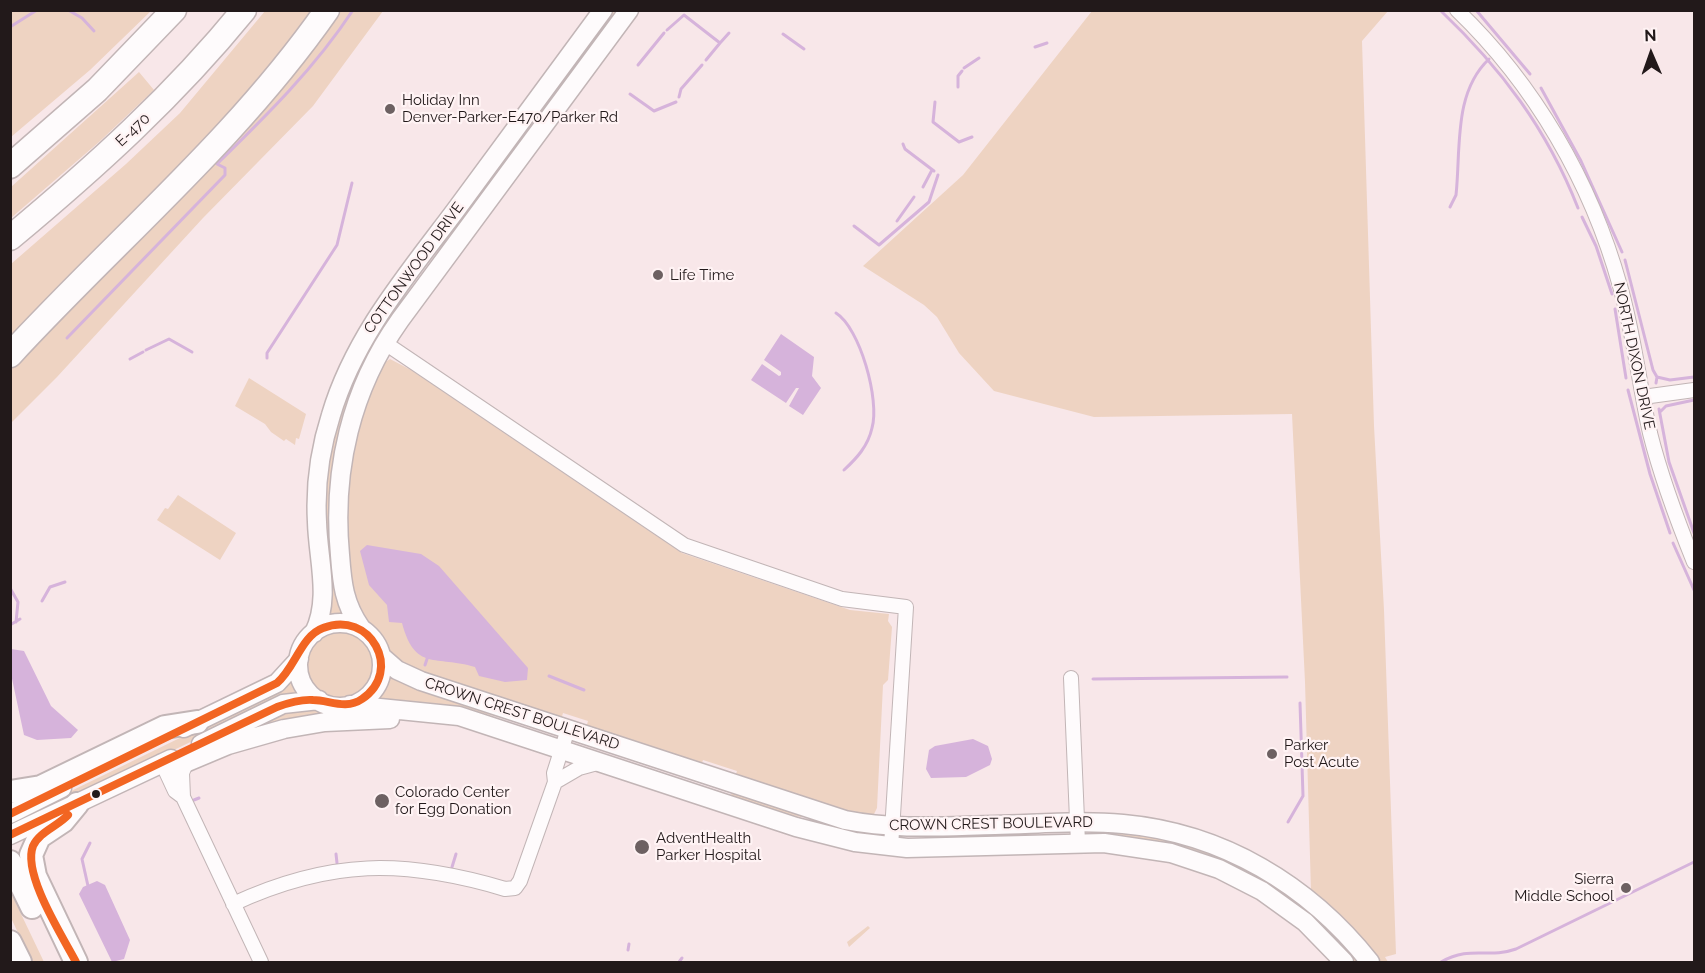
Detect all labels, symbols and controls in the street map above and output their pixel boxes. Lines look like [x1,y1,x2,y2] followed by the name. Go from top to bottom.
[1621,24,1681,84] north arrow
[1644,26,1657,45] text: N
[402,91,618,126] place label: Holiday Inn Denver-Parker-E470/Parker Rd
[383,102,397,116] marker: Holiday Inn Denver-Parker-E470/Parker Rd
[112,110,154,150] street label: E-470
[360,199,468,337] street label: COTTONWOOD DRIVE
[670,266,734,284] place label: Life Time
[651,268,665,282] marker: Life Time
[1610,281,1658,431] street label: NORTH DIXON DRIVE
[422,674,622,754] street label: CROWN CREST BOULEVARD
[1284,736,1359,771] place label: Parker Post Acute
[1265,747,1279,761] marker: Parker Post Acute
[395,783,511,818] place label: Colorado Center for Egg Donation
[90,788,102,800] unlabelled marker
[373,792,391,810] marker: Colorado Center for Egg Donation
[889,813,1093,835] street label: CROWN CREST BOULEVARD
[656,829,761,864] place label: AdventHealth Parker Hospital
[633,838,651,856] marker: AdventHealth Parker Hospital
[1514,870,1614,905] place label: Sierra Middle School
[1619,881,1633,895] marker: Sierra Middle School

